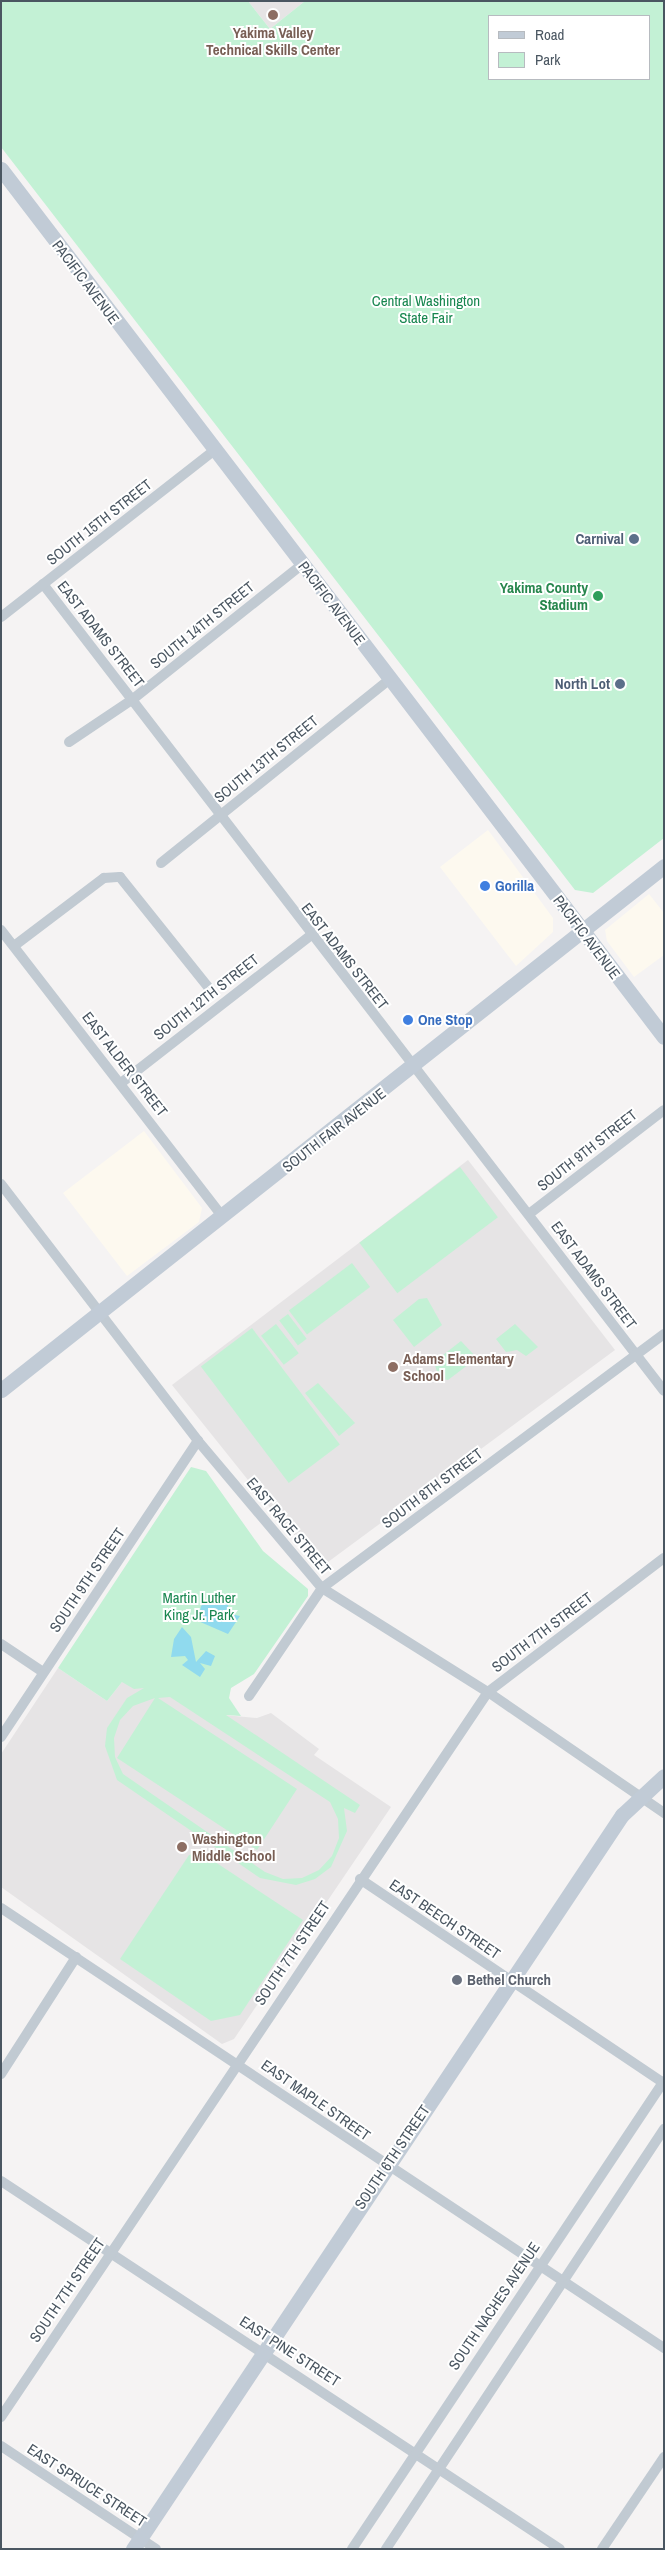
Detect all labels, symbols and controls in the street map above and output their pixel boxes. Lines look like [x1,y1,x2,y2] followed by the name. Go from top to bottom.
[267,9,279,21] marker: Yakima Valley Technical Skills Center
[488,15,650,80] legend
[206,23,340,58] place label: Yakima Valley Technical Skills Center
[535,24,564,45] text: Road
[535,49,560,70] text: Park
[49,236,123,328] street label: PACIFIC AVENUE
[372,291,480,326] park label: Central Washington State Fair
[43,475,155,569] street label: SOUTH 15TH STREET
[575,530,624,548] place label: Carnival
[628,533,640,545] marker: Carnival
[295,557,369,649] street label: PACIFIC AVENUE
[54,577,148,691] street label: EAST ADAMS STREET
[146,578,258,672] street label: SOUTH 14TH STREET
[500,578,588,613] place label: Yakima County Stadium
[592,590,604,602] marker: Yakima County Stadium
[555,675,610,693] place label: North Lot
[614,678,626,690] marker: North Lot
[210,712,322,806] street label: SOUTH 13TH STREET
[495,877,534,895] place label: Gorilla
[479,880,491,892] marker: Gorilla
[550,891,624,983] street label: PACIFIC AVENUE
[298,899,392,1013] street label: EAST ADAMS STREET
[150,950,262,1044] street label: SOUTH 12TH STREET
[78,1008,172,1120] street label: EAST ALDER STREET
[418,1011,473,1029] place label: One Stop
[402,1014,414,1026] marker: One Stop
[278,1084,390,1176] street label: SOUTH FAIR AVENUE
[534,1105,640,1195] street label: SOUTH 9TH STREET
[547,1217,641,1333] street label: EAST ADAMS STREET
[403,1349,514,1384] place label: Adams Elementary School
[387,1361,399,1373] marker: Adams Elementary School
[378,1444,486,1532] street label: SOUTH 8TH STREET
[243,1474,335,1578] street label: EAST RACE STREET
[46,1525,128,1635] street label: SOUTH 9TH STREET
[162,1588,236,1623] park label: Martin Luther King Jr. Park
[488,1588,596,1676] street label: SOUTH 7TH STREET
[192,1829,275,1864] place label: Washington Middle School
[176,1841,188,1853] marker: Washington Middle School
[386,1875,504,1963] street label: EAST BEECH STREET
[251,1898,333,2008] street label: SOUTH 7TH STREET
[467,1971,551,1989] place label: Bethel Church
[451,1974,463,1986] marker: Bethel Church
[258,2056,374,2144] street label: EAST MAPLE STREET
[351,2102,433,2212] street label: SOUTH 6TH STREET
[26,2235,108,2345] street label: SOUTH 7TH STREET
[444,2238,544,2374] street label: SOUTH NACHES AVENUE
[236,2312,344,2390] street label: EAST PINE STREET
[24,2440,150,2530] street label: EAST SPRUCE STREET

